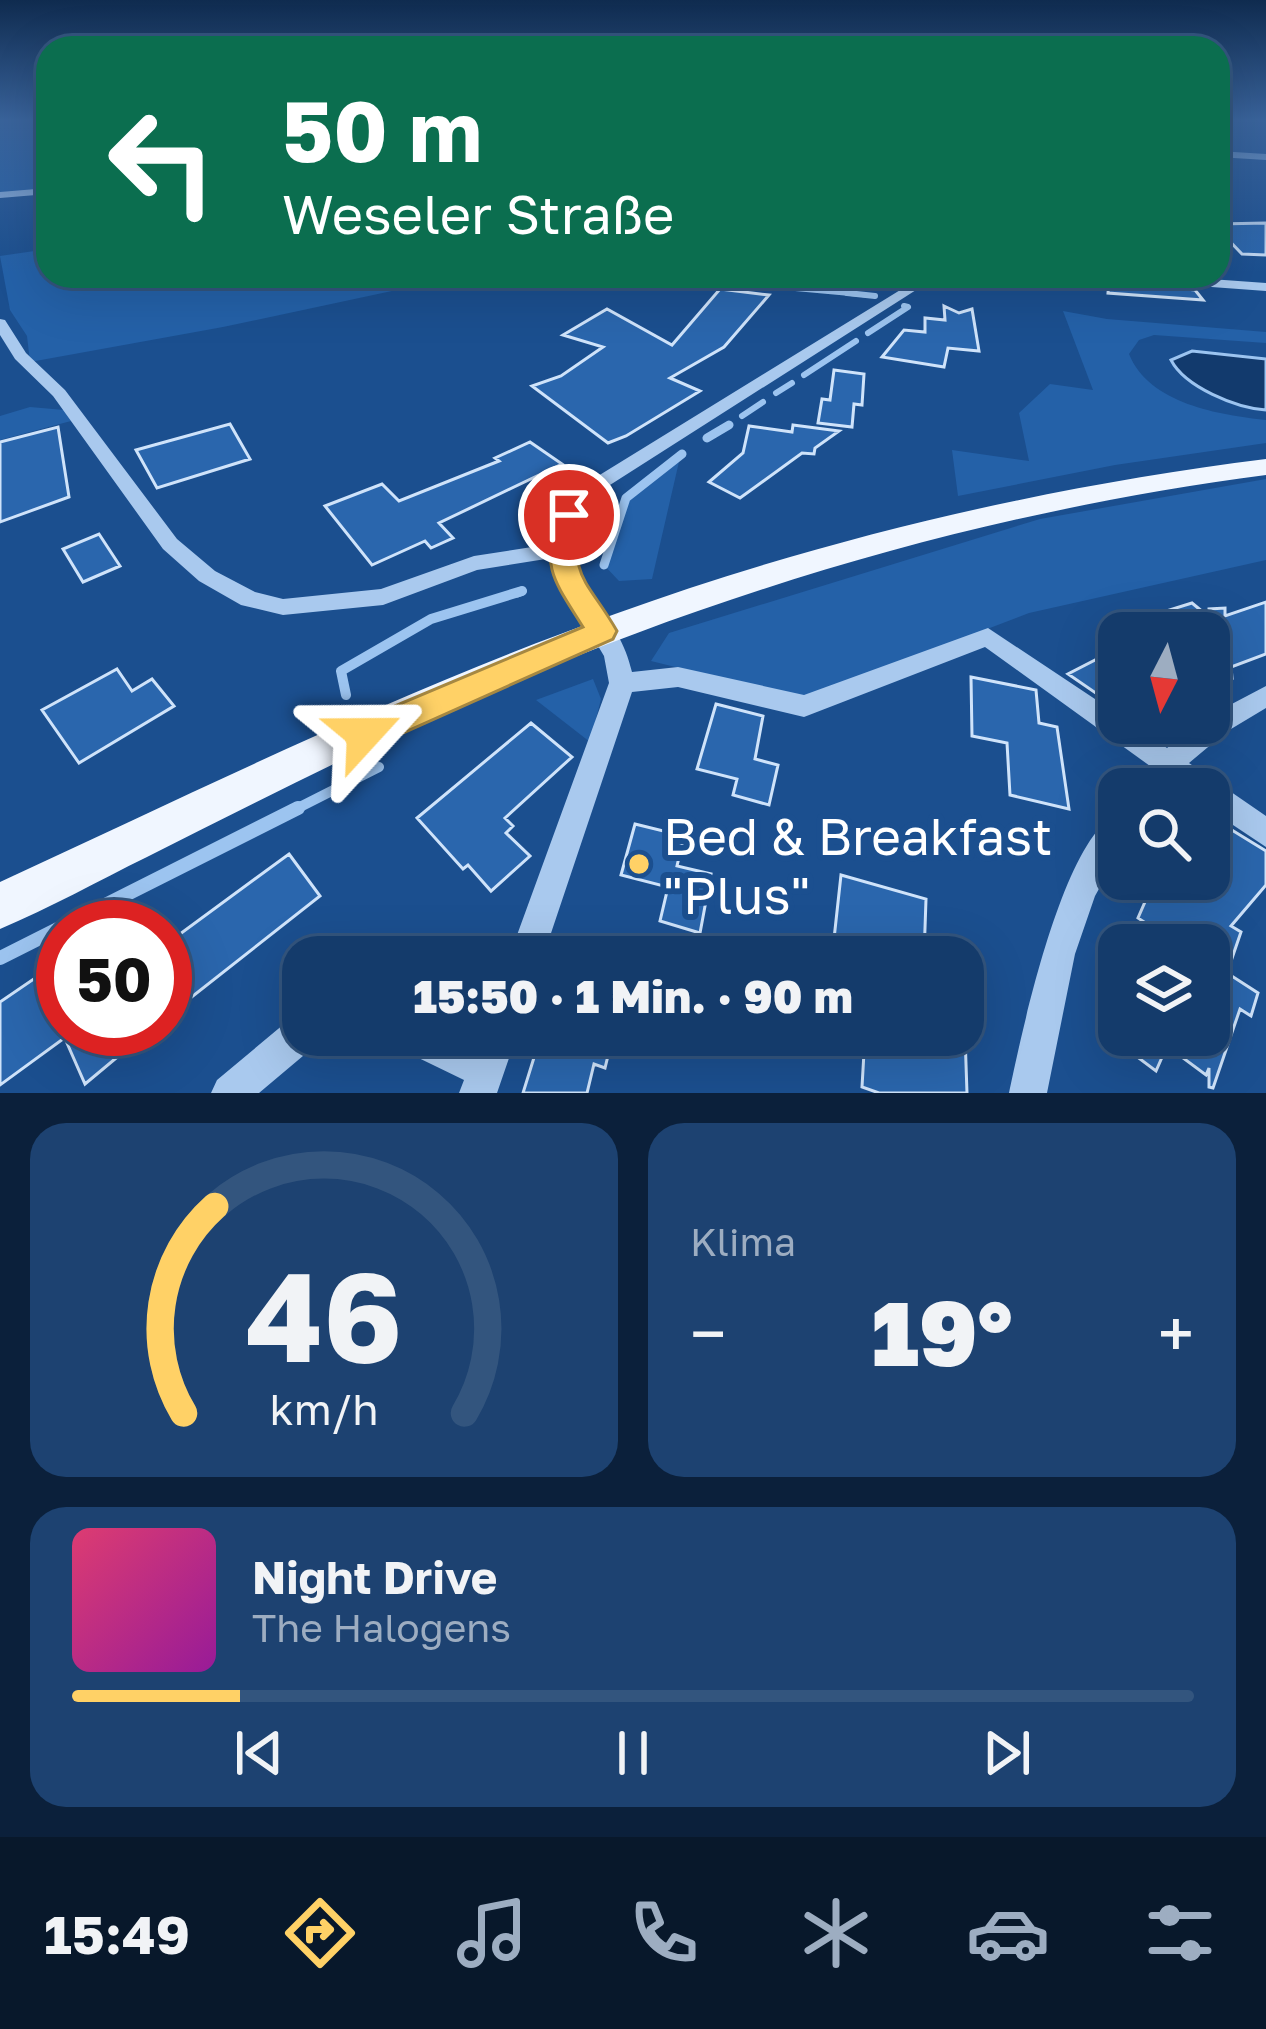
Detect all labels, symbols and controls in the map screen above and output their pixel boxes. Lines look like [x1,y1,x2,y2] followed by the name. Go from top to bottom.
[282,80,482,180] text: 50 m
[84,84,240,240] icon: left
[282,181,674,246] text: Weseler Straße
[518,464,620,566] pin
[536,482,602,548] icon: arrive
[1098,612,1230,744] north arrow
[1098,612,1230,1056] map controls
[301,671,427,797] position arrow
[1098,768,1230,900] button: search
[663,805,1052,925] place label: Bed & Breakfast "Plus"
[626,851,652,877] marker: Bed & Breakfast "Plus"
[36,900,192,1056] speed limit sign: 50
[1098,924,1230,1056] button: layers
[413,969,853,1023] text: 15:50 · 1 Min. · 90 m
[690,1218,796,1265] text: Klima
[245,1240,403,1389] text: 46
[871,1278,1013,1386] text: 19°
[690,1293,726,1373] text: −
[1158,1293,1194,1373] text: +
[269,1383,379,1434] text: km/h
[252,1550,497,1604] text: Night Drive
[252,1604,511,1651] text: The Halogens
[226,1720,292,1786] icon: previous
[600,1720,666,1786] icon: pause
[974,1720,1040,1786] icon: next
[278,1891,362,1975] icon: directions
[450,1891,534,1975] icon: music
[622,1891,706,1975] icon: phone
[794,1891,878,1975] icon: climate
[966,1891,1050,1975] icon: car
[1138,1891,1222,1975] icon: filters
[44,1901,190,1966] text: 15:49

